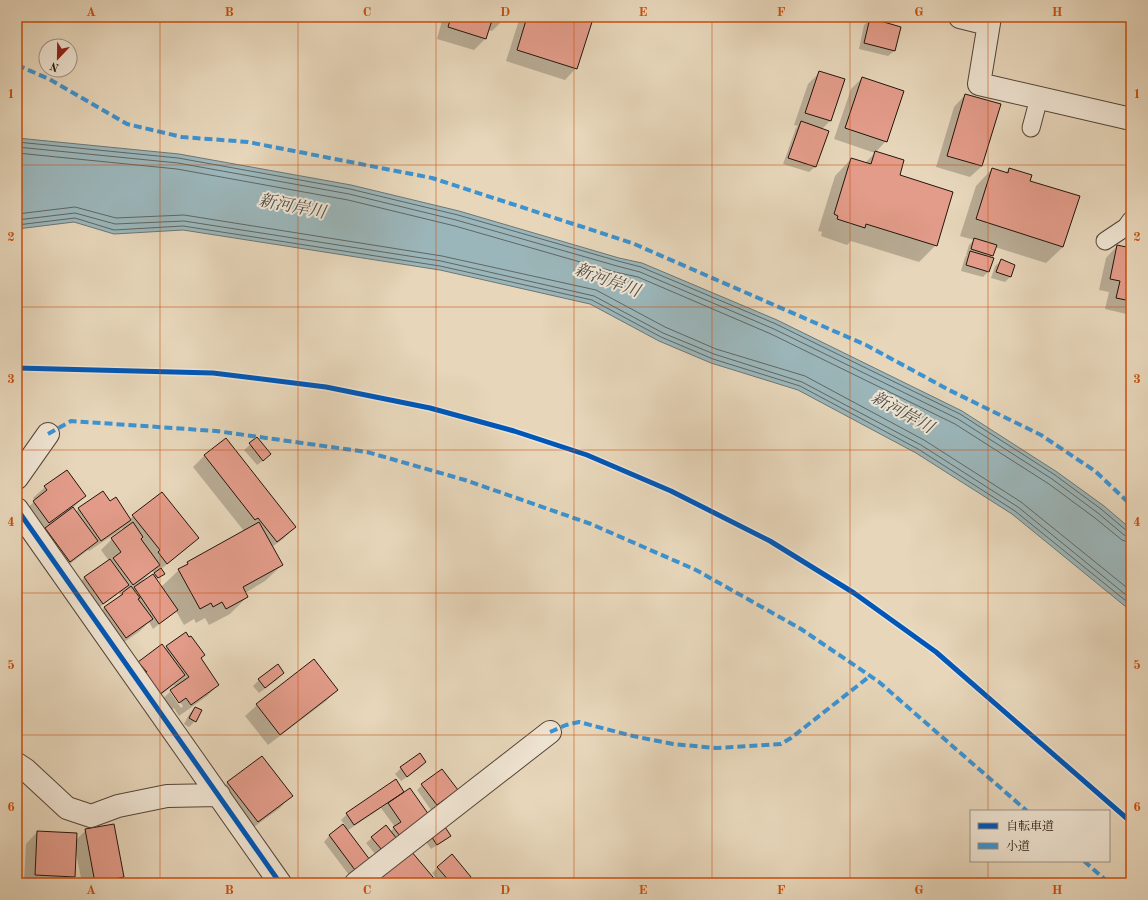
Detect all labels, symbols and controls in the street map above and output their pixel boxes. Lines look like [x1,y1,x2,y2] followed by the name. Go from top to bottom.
[86,6,96,19] text: A
[224,6,234,19] text: B
[363,6,371,19] text: C
[500,6,510,19] text: D
[639,6,648,19] text: E
[777,6,786,19] text: F
[914,6,924,19] text: G
[1052,6,1063,19] text: H
[38,38,78,78] north arrow
[48,59,61,73] text: N
[7,88,15,101] text: 1
[1133,88,1141,101] text: 1
[257,190,329,222] water label: 新河岸川
[7,231,15,244] text: 2
[1133,231,1141,244] text: 2
[572,260,644,301] water label: 新河岸川
[7,373,15,386] text: 3
[1133,373,1141,386] text: 3
[868,387,939,438] water label: 新河岸川
[7,516,15,529] text: 4
[1133,516,1141,529] text: 4
[7,659,15,672] text: 5
[1133,659,1141,672] text: 5
[7,801,15,814] text: 6
[1133,801,1141,814] text: 6
[970,810,1110,862] legend
[1006,819,1054,833] text: 自転車道
[1006,839,1030,853] text: 小道
[86,884,96,897] text: A
[224,884,234,897] text: B
[363,884,371,897] text: C
[500,884,510,897] text: D
[639,884,648,897] text: E
[777,884,786,897] text: F
[914,884,924,897] text: G
[1052,884,1063,897] text: H

